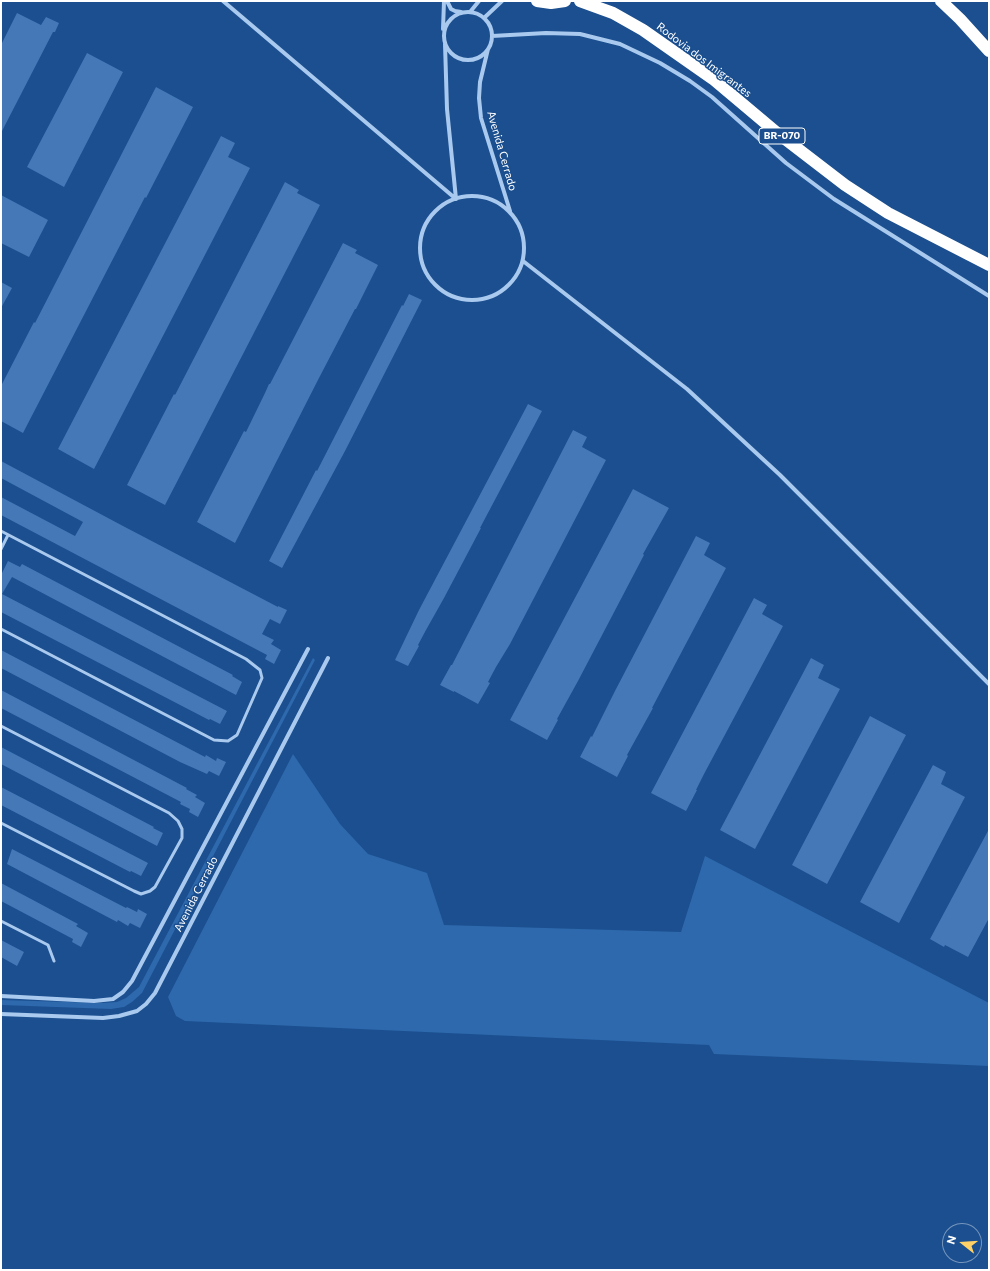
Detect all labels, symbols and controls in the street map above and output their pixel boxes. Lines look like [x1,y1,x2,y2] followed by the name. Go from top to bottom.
[654,20,754,100] street label: Rodovia dos Imigrantes
[484,110,520,192] street label: Avenida Cerrado
[759,128,805,144] road number: BR-070
[171,854,221,934] street label: Avenida Cerrado
[942,1223,982,1263] north arrow
[944,1234,958,1245] text: N

